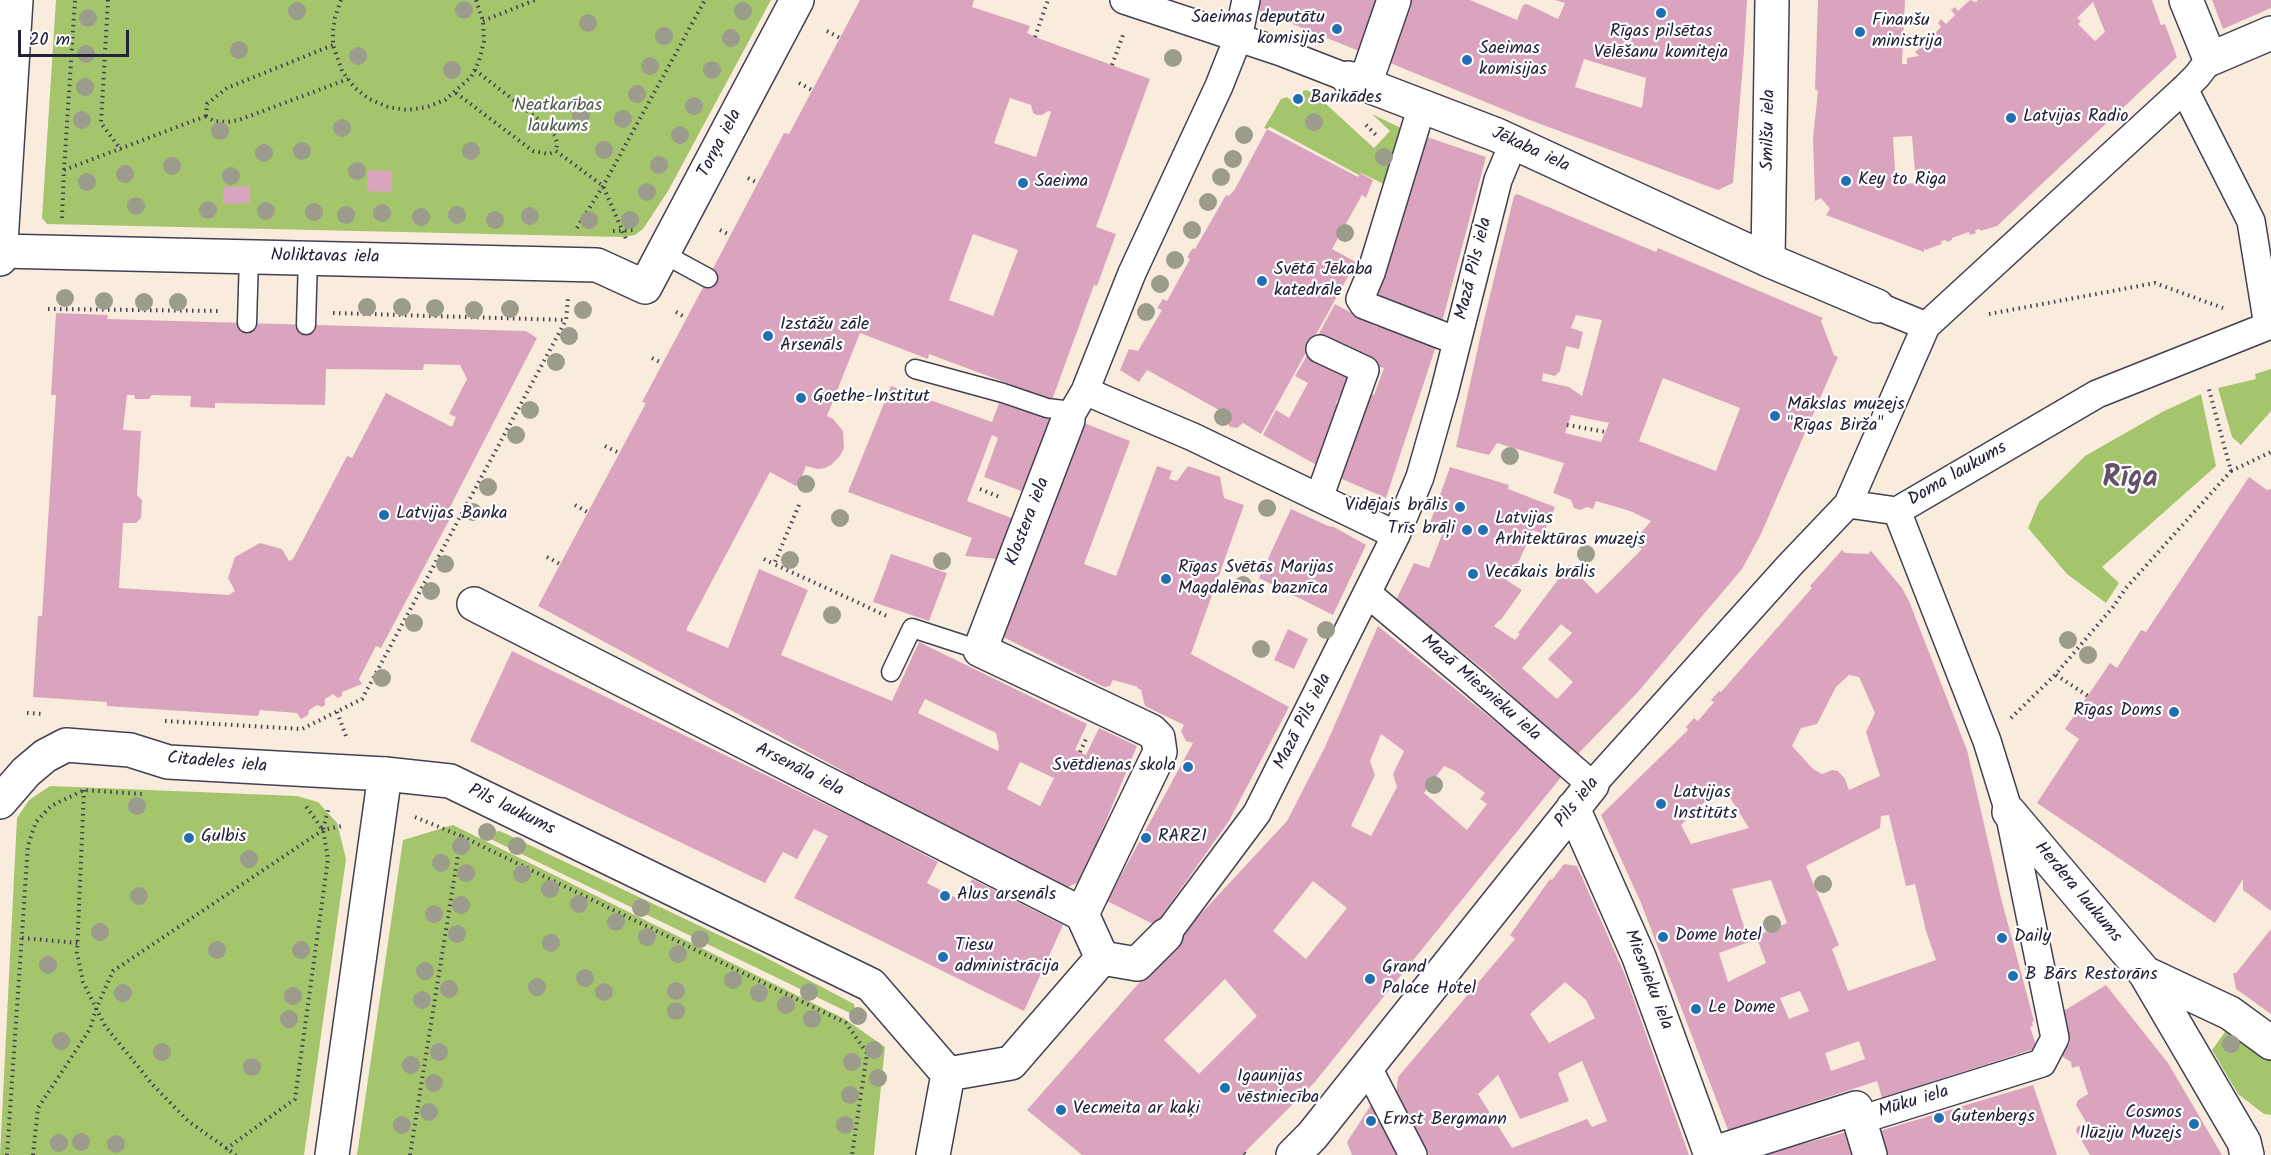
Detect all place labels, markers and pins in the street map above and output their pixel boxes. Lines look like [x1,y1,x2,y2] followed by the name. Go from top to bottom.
[1654,6,1668,20] marker: Rīgas pilsētas Vēlēšanu komiteja
[1192,8,1325,50] place label: Saeimas deputātu komisijas
[1872,11,1942,54] place label: Finanšu ministrija
[1330,22,1344,36] marker: Saeimas deputātu komisijas
[1594,22,1728,64] place label: Rīgas pilsētas Vēlēšanu komiteja
[1853,25,1867,39] marker: Finanšu ministrija
[1479,39,1547,82] place label: Saeimas komisijas
[1460,53,1474,67] marker: Saeimas komisijas
[1310,88,1382,110] place label: Barikādes
[1291,92,1305,106] marker: Barikādes
[2023,107,2128,129] place label: Latvijas Radio
[2004,111,2018,125] marker: Latvijas Radio
[1858,170,1947,192] place label: Key to Riga
[1035,172,1088,194] place label: Saeima
[1839,174,1853,188] marker: Key to Riga
[1016,176,1030,190] marker: Saeima
[1274,260,1373,302] place label: Svētā Jēkaba katedrāle
[1255,274,1269,288] marker: Svētā Jēkaba katedrāle
[780,315,869,358] place label: Izstāžu zāle Arsenāls
[761,329,775,343] marker: Izstāžu zāle Arsenāls
[813,387,930,409] place label: Goethe-Institut
[794,391,808,405] marker: Goethe-Institut
[1787,395,1905,438] place label: Mākslas muzejs "Rīgas Birža"
[1768,409,1782,423] marker: Mākslas muzejs "Rīgas Birža"
[1345,496,1448,518] place label: Vidējais brālis
[1453,500,1467,514] marker: Vidējais brālis
[396,504,507,526] place label: Latvijas Banka
[377,508,391,522] marker: Latvijas Banka
[1495,509,1645,552] place label: Latvijas Arhitektūras muzejs
[1388,519,1455,541] place label: Trīs brāļi
[1460,523,1474,537] marker: Trīs brāļi
[1476,523,1490,537] marker: Latvijas Arhitektūras muzejs
[1178,558,1334,600] place label: Rīgas Svētās Marijas Magdalēnas baznīca
[1485,563,1596,585] place label: Vecākais brālis
[1466,567,1480,581] marker: Vecākais brālis
[1159,572,1173,586] marker: Rīgas Svētās Marijas Magdalēnas baznīca
[2074,701,2162,723] place label: Rīgas Doms
[2167,705,2181,719] marker: Rīgas Doms
[1053,756,1176,778] place label: Svētdienas skola
[1181,760,1195,774] marker: Svētdienas skola
[1673,783,1737,826] place label: Latvijas Institūts
[1654,797,1668,811] marker: Latvijas Institūts
[201,827,246,849] place label: Gulbis
[1158,827,1207,849] place label: RARZI
[182,831,196,845] marker: Gulbis
[1139,831,1153,845] marker: RARZI
[957,885,1056,907] place label: Alus arsenāls
[938,889,952,903] marker: Alus arsenāls
[1675,926,1762,948] place label: Dome hotel
[2014,927,2051,949] place label: Daily
[1656,930,1670,944] marker: Dome hotel
[1995,931,2009,945] marker: Daily
[955,936,1059,978] place label: Tiesu administrācija
[936,950,950,964] marker: Tiesu administrācija
[1382,958,1476,1000] place label: Grand Palace Hotel
[2025,965,2158,987] place label: B Bārs Restorāns
[2006,969,2020,983] marker: B Bārs Restorāns
[1363,972,1377,986] marker: Grand Palace Hotel
[1708,998,1775,1020] place label: Le Dome
[1689,1002,1703,1016] marker: Le Dome
[1237,1067,1319,1110] place label: Igaunijas vēstniecība
[1218,1081,1232,1095] marker: Igaunijas vēstniecība
[1073,1099,1200,1121] place label: Vecmeita ar kaķi
[1054,1103,1068,1117] marker: Vecmeita ar kaķi
[2080,1103,2182,1146] place label: Cosmos Ilūziju Muzejs
[1951,1107,2035,1129] place label: Gutenbergs
[1383,1110,1507,1132] place label: Ernst Bergmann
[1932,1111,1946,1125] marker: Gutenbergs
[1364,1114,1378,1128] marker: Ernst Bergmann
[2187,1117,2201,1131] marker: Cosmos Ilūziju Muzejs

